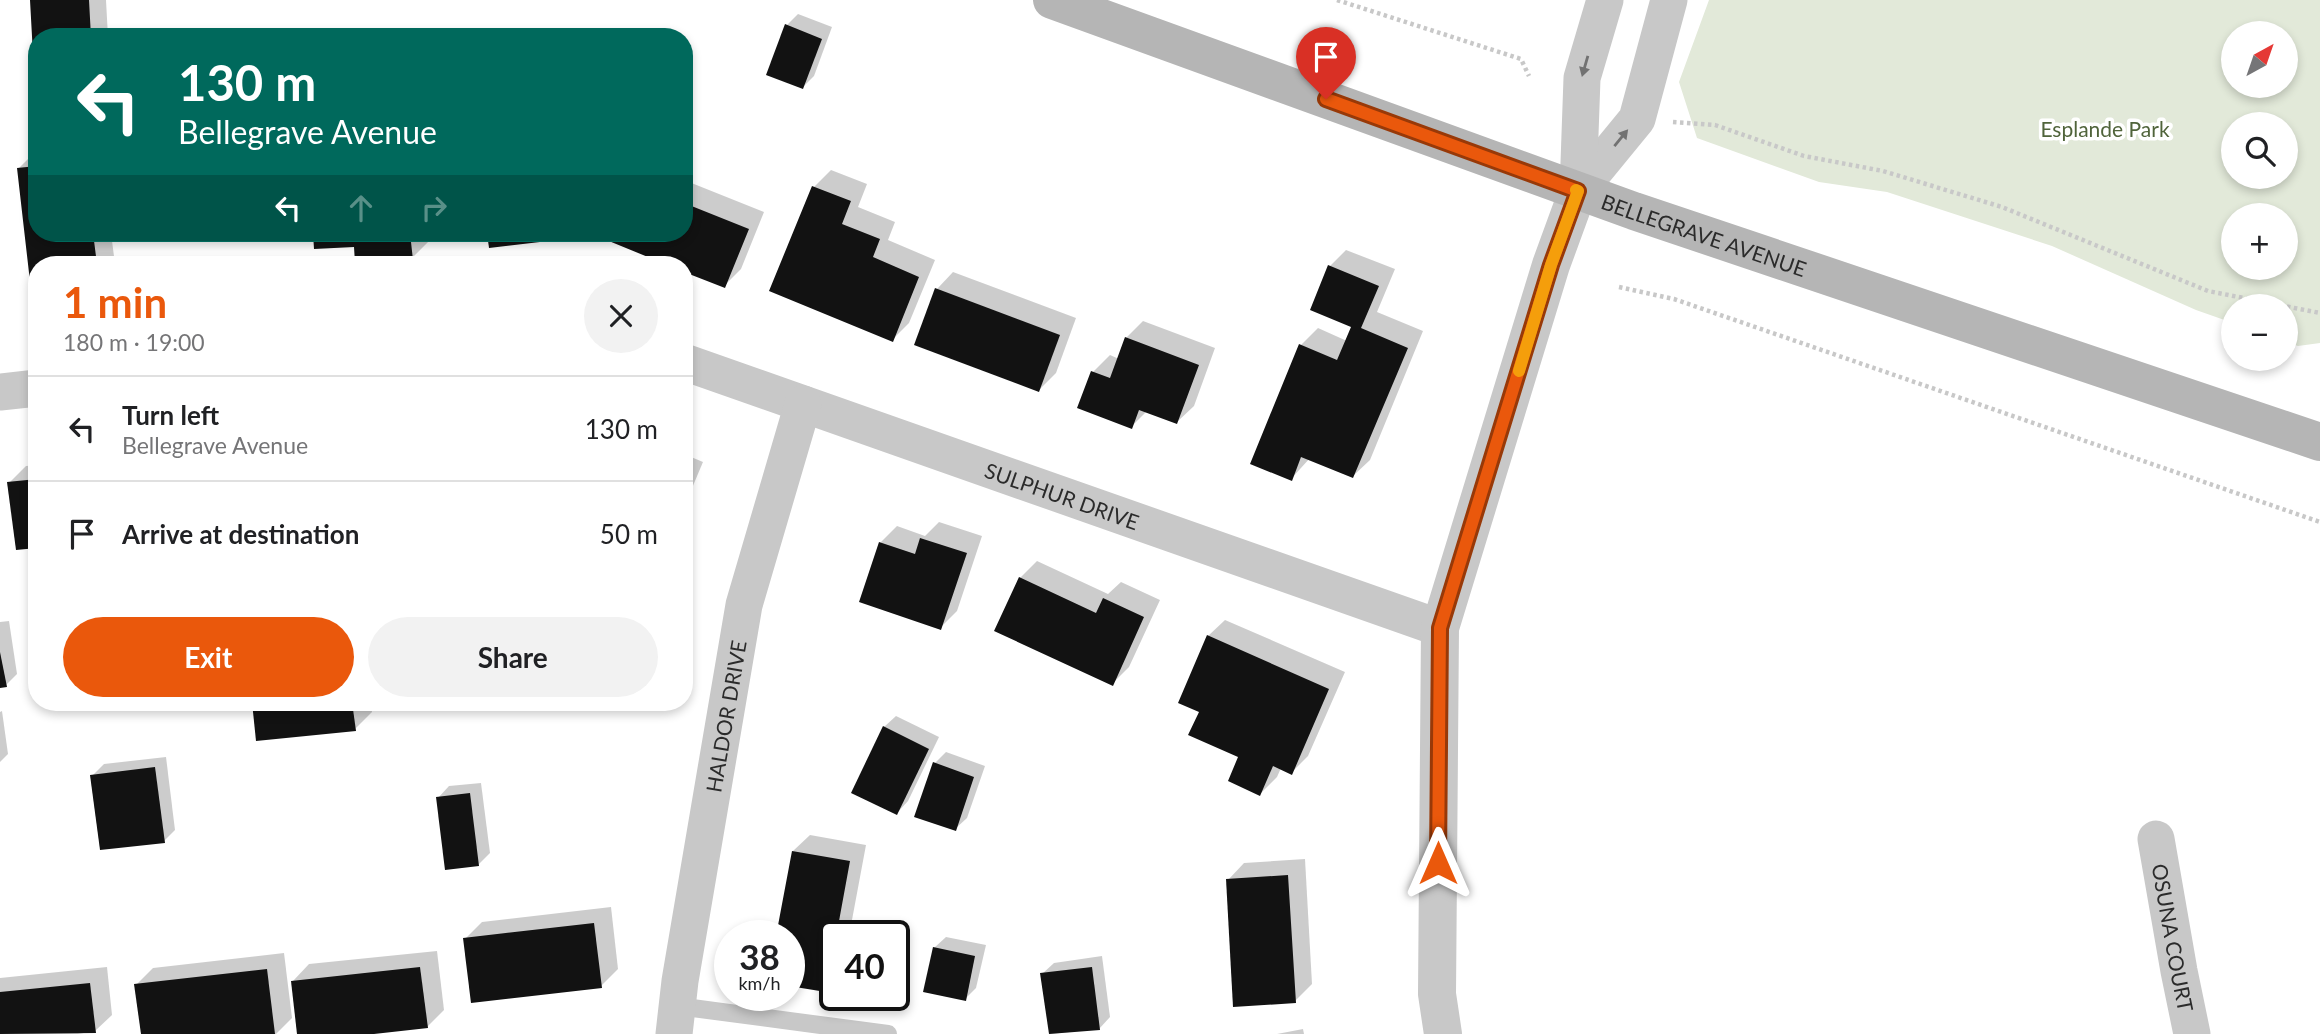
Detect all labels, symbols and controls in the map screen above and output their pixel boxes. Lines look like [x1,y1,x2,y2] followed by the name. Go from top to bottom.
[2221,21,2298,98] north arrow
[2221,21,2298,371] map controls
[1296,27,1356,99] pin
[1307,38,1345,76] icon: arrive
[178,53,316,111] text: 130 m
[1580,55,1590,76] one-way arrow
[63,56,154,147] icon: left
[178,112,437,151] text: Bellegrave Avenue
[2221,112,2298,189] button: search
[2040,116,2170,141] park label: Esplande Park
[1614,130,1629,148] one-way arrow
[1598,188,1810,281] street label: BELLEGRAVE AVENUE
[269,189,307,227] icon: left
[342,189,380,227] icon: ahead
[415,189,453,227] icon: right
[2221,203,2298,280] button: +
[63,277,167,327] text: 1 min
[584,279,658,353] button: close
[2221,294,2298,371] button: −
[63,328,205,356] text: 180 m · 19:00
[122,399,219,431] text: Turn left
[63,410,101,448] icon: left
[585,413,658,445] text: 130 m
[122,431,308,459] text: Bellegrave Avenue
[982,456,1143,534] street label: SULPHUR DRIVE
[63,515,101,553] icon: arrive
[122,518,359,550] text: Arrive at destination
[600,518,658,550] text: 50 m
[63,617,354,697] button: Exit
[368,617,658,697] button: Share
[700,638,750,794] street label: HALDOR DRIVE
[1401,826,1475,900] position arrow
[2148,862,2200,1014] street label: OSUNA COURT
[819,920,910,1011] speed limit sign: 40
[739,935,780,977] text: 38
[738,972,781,994] text: km/h

